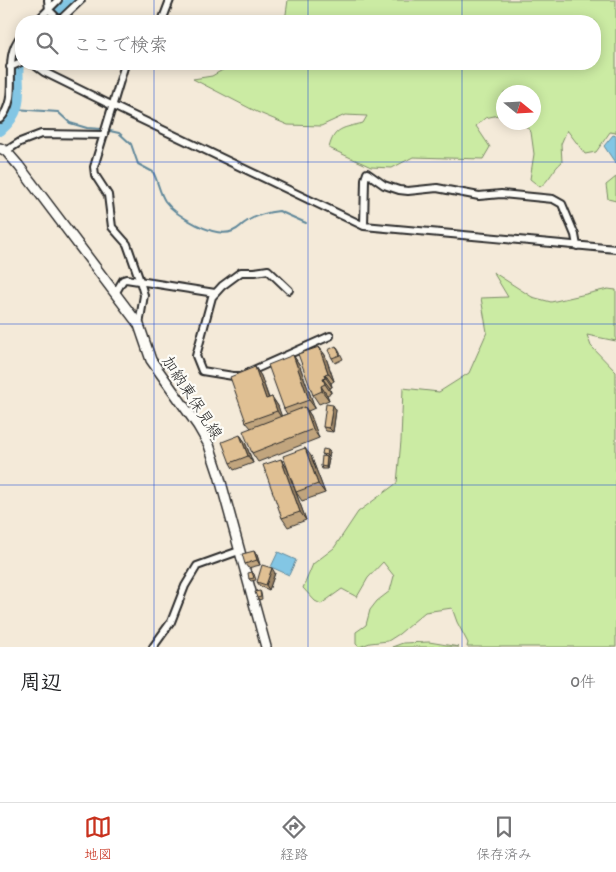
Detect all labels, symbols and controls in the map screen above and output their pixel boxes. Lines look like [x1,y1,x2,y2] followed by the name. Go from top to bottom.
[15,15,601,70] search box
[33,29,61,57] icon: search
[73,33,168,56] text: ここで検索
[496,85,541,130] north arrow
[158,352,227,443] street label: 加納東保見線
[20,669,62,694] text: 周辺
[570,672,596,691] text: 0件
[84,813,112,863] tab: 地図
[280,813,308,863] tab: 経路
[476,813,532,863] tab: 保存済み

